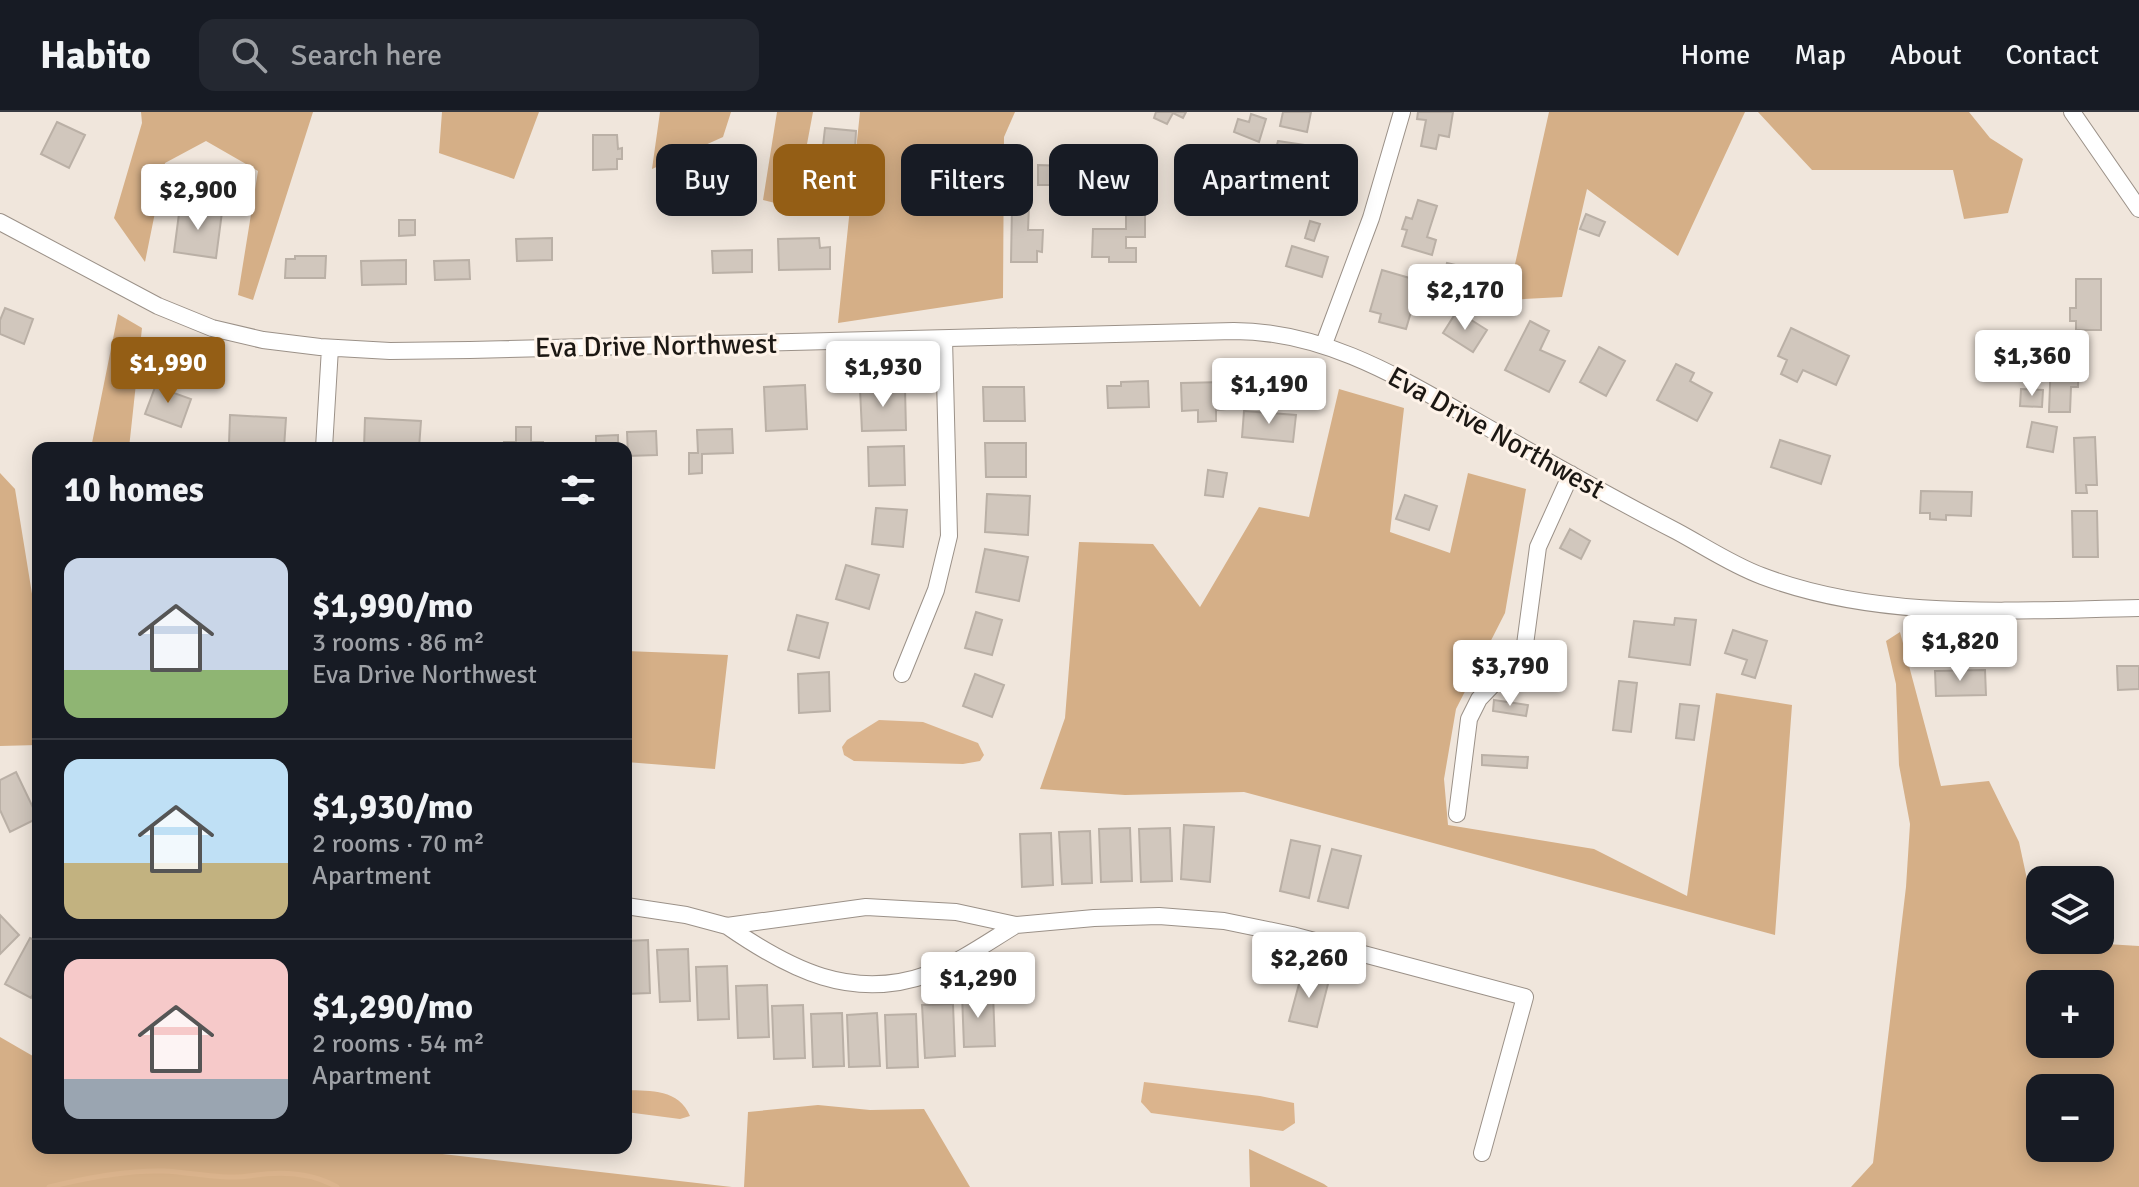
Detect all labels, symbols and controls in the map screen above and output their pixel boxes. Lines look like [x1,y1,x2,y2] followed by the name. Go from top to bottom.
[199,19,759,91] search box
[40,32,151,79] text: Habito
[227,33,271,77] icon: search
[291,37,442,74] text: Search here
[1681,38,1750,72] text: Home
[1794,38,1846,72] text: Map
[1890,38,1962,72] text: About
[2006,38,2099,72] text: Contact
[656,144,757,216] chip: Buy
[773,144,885,216] chip: Rent
[901,144,1033,216] chip: Filters
[1049,144,1158,216] chip: New
[1174,144,1358,216] chip: Apartment
[133,164,263,232] pin: $2,900
[159,174,237,206] text: $2,900
[1400,264,1530,332] pin: $2,170
[1426,274,1504,306] text: $2,170
[535,327,778,365] street label: Eva Drive Northwest
[1967,330,2097,398] pin: $1,360
[103,337,233,405] pin: $1,990
[1993,340,2071,372] text: $1,360
[818,341,948,409] pin: $1,930
[129,347,207,379] text: $1,990
[844,351,922,383] text: $1,930
[1204,358,1334,426] pin: $1,190
[1382,359,1610,507] street label: Eva Drive Northwest
[1230,368,1308,400] text: $1,190
[556,468,600,512] icon: filters
[64,469,204,511] text: 10 homes
[312,585,473,627] text: $1,990/mo
[128,590,224,686] icon: home
[1895,615,2025,683] pin: $1,820
[1921,625,1999,657] text: $1,820
[312,627,485,659] text: 3 rooms · 86 m²
[1445,640,1575,708] pin: $3,790
[1471,650,1549,682] text: $3,790
[312,659,537,691] text: Eva Drive Northwest
[312,786,473,828] text: $1,930/mo
[128,791,224,887] icon: home
[312,828,485,860] text: 2 rooms · 70 m²
[312,860,431,892] text: Apartment
[2026,866,2114,1162] map controls
[2026,866,2114,954] button: layers
[1244,932,1374,1000] pin: $2,260
[1270,942,1348,974] text: $2,260
[913,952,1043,1020] pin: $1,290
[939,962,1017,994] text: $1,290
[2026,970,2114,1058] button: +
[312,986,473,1028] text: $1,290/mo
[128,991,224,1087] icon: home
[312,1028,485,1060] text: 2 rooms · 54 m²
[312,1060,431,1092] text: Apartment
[2026,1074,2114,1162] button: −

